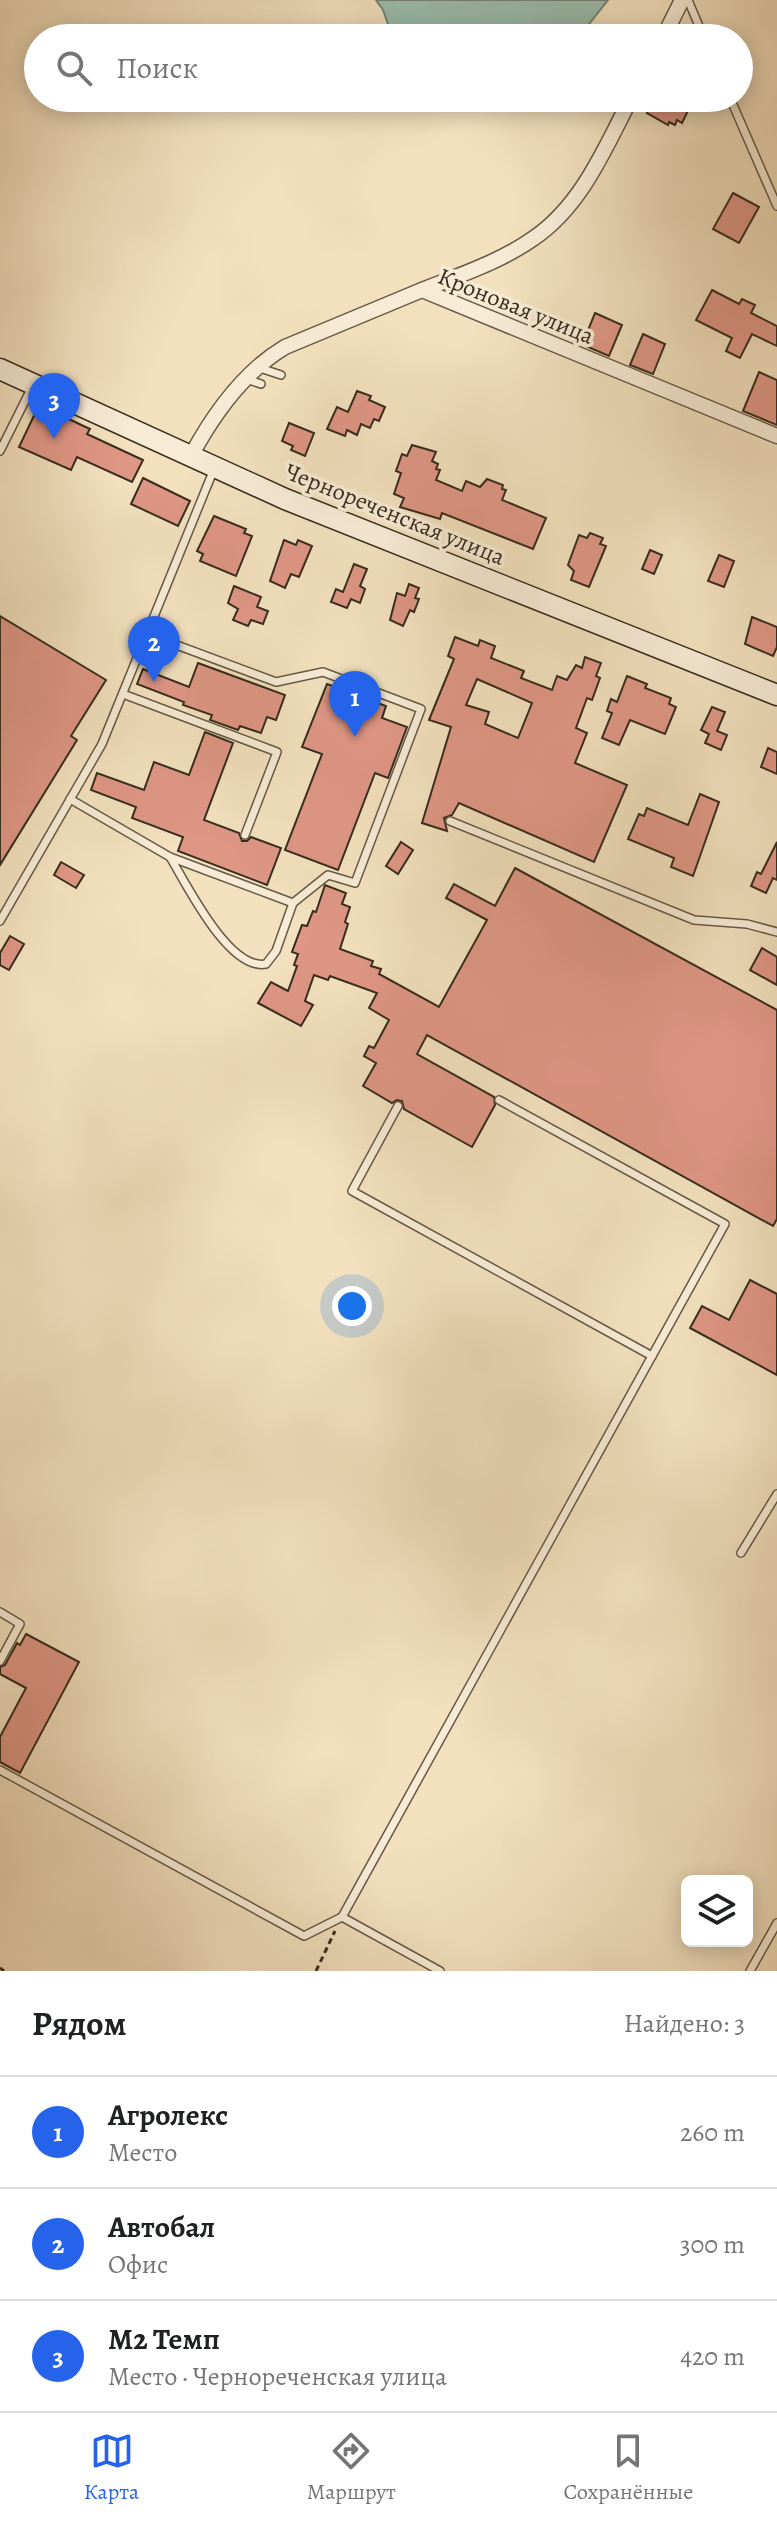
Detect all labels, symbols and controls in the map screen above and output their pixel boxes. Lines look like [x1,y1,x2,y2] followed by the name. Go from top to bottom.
[24,24,753,112] search box
[52,46,96,90] icon: search
[116,48,198,88] text: Поиск
[433,260,599,352] street label: Кроновая улица
[28,373,80,439] pin: 3
[280,455,510,573] street label: Чернореченская улица
[128,616,180,682] pin: 2
[329,671,381,737] pin: 1
[332,1286,372,1326] your location
[681,1875,753,1947] map controls
[681,1875,753,1947] button: layers
[32,2000,126,2047] text: Рядом
[624,2006,745,2041] text: Найдено: 3
[108,2095,228,2135] text: Агролекс
[53,2115,63,2150] text: 1
[680,2115,745,2150] text: 260 m
[108,2135,177,2170] text: Место
[108,2207,215,2247] text: Автобал
[52,2227,64,2262] text: 2
[680,2227,745,2262] text: 300 m
[108,2247,168,2282] text: Офис
[108,2319,220,2359] text: М2 Темп
[52,2339,64,2374] text: 3
[680,2339,745,2374] text: 420 m
[108,2359,447,2394] text: Место · Чернореченская улица
[84,2429,139,2507] tab: Карта
[307,2429,396,2507] tab: Маршрут
[563,2429,693,2507] tab: Сохранённые

